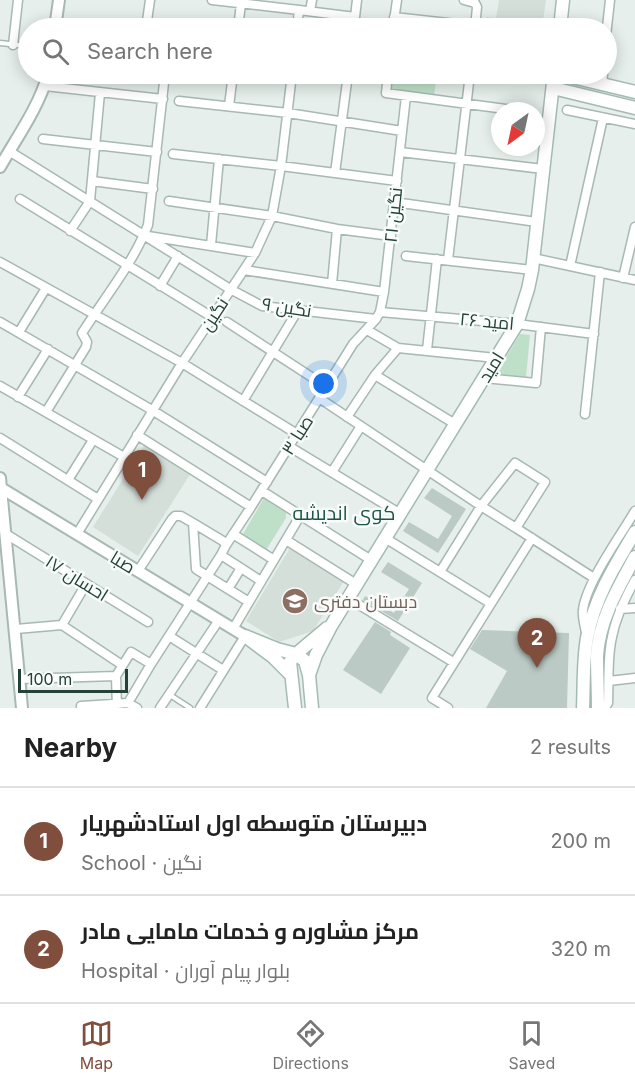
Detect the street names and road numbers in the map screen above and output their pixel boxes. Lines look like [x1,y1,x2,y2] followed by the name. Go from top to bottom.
[380,186,407,244] street label: نگین ۲۱
[196,293,233,335] street label: نگین
[261,293,313,322] street label: نگین ۹
[459,308,515,334] street label: امید ۲۶
[474,348,508,386] street label: امید
[277,411,317,459] street label: صبا ۳
[107,546,139,578] street label: صبا
[41,551,112,606] street label: احسان ۱۷

